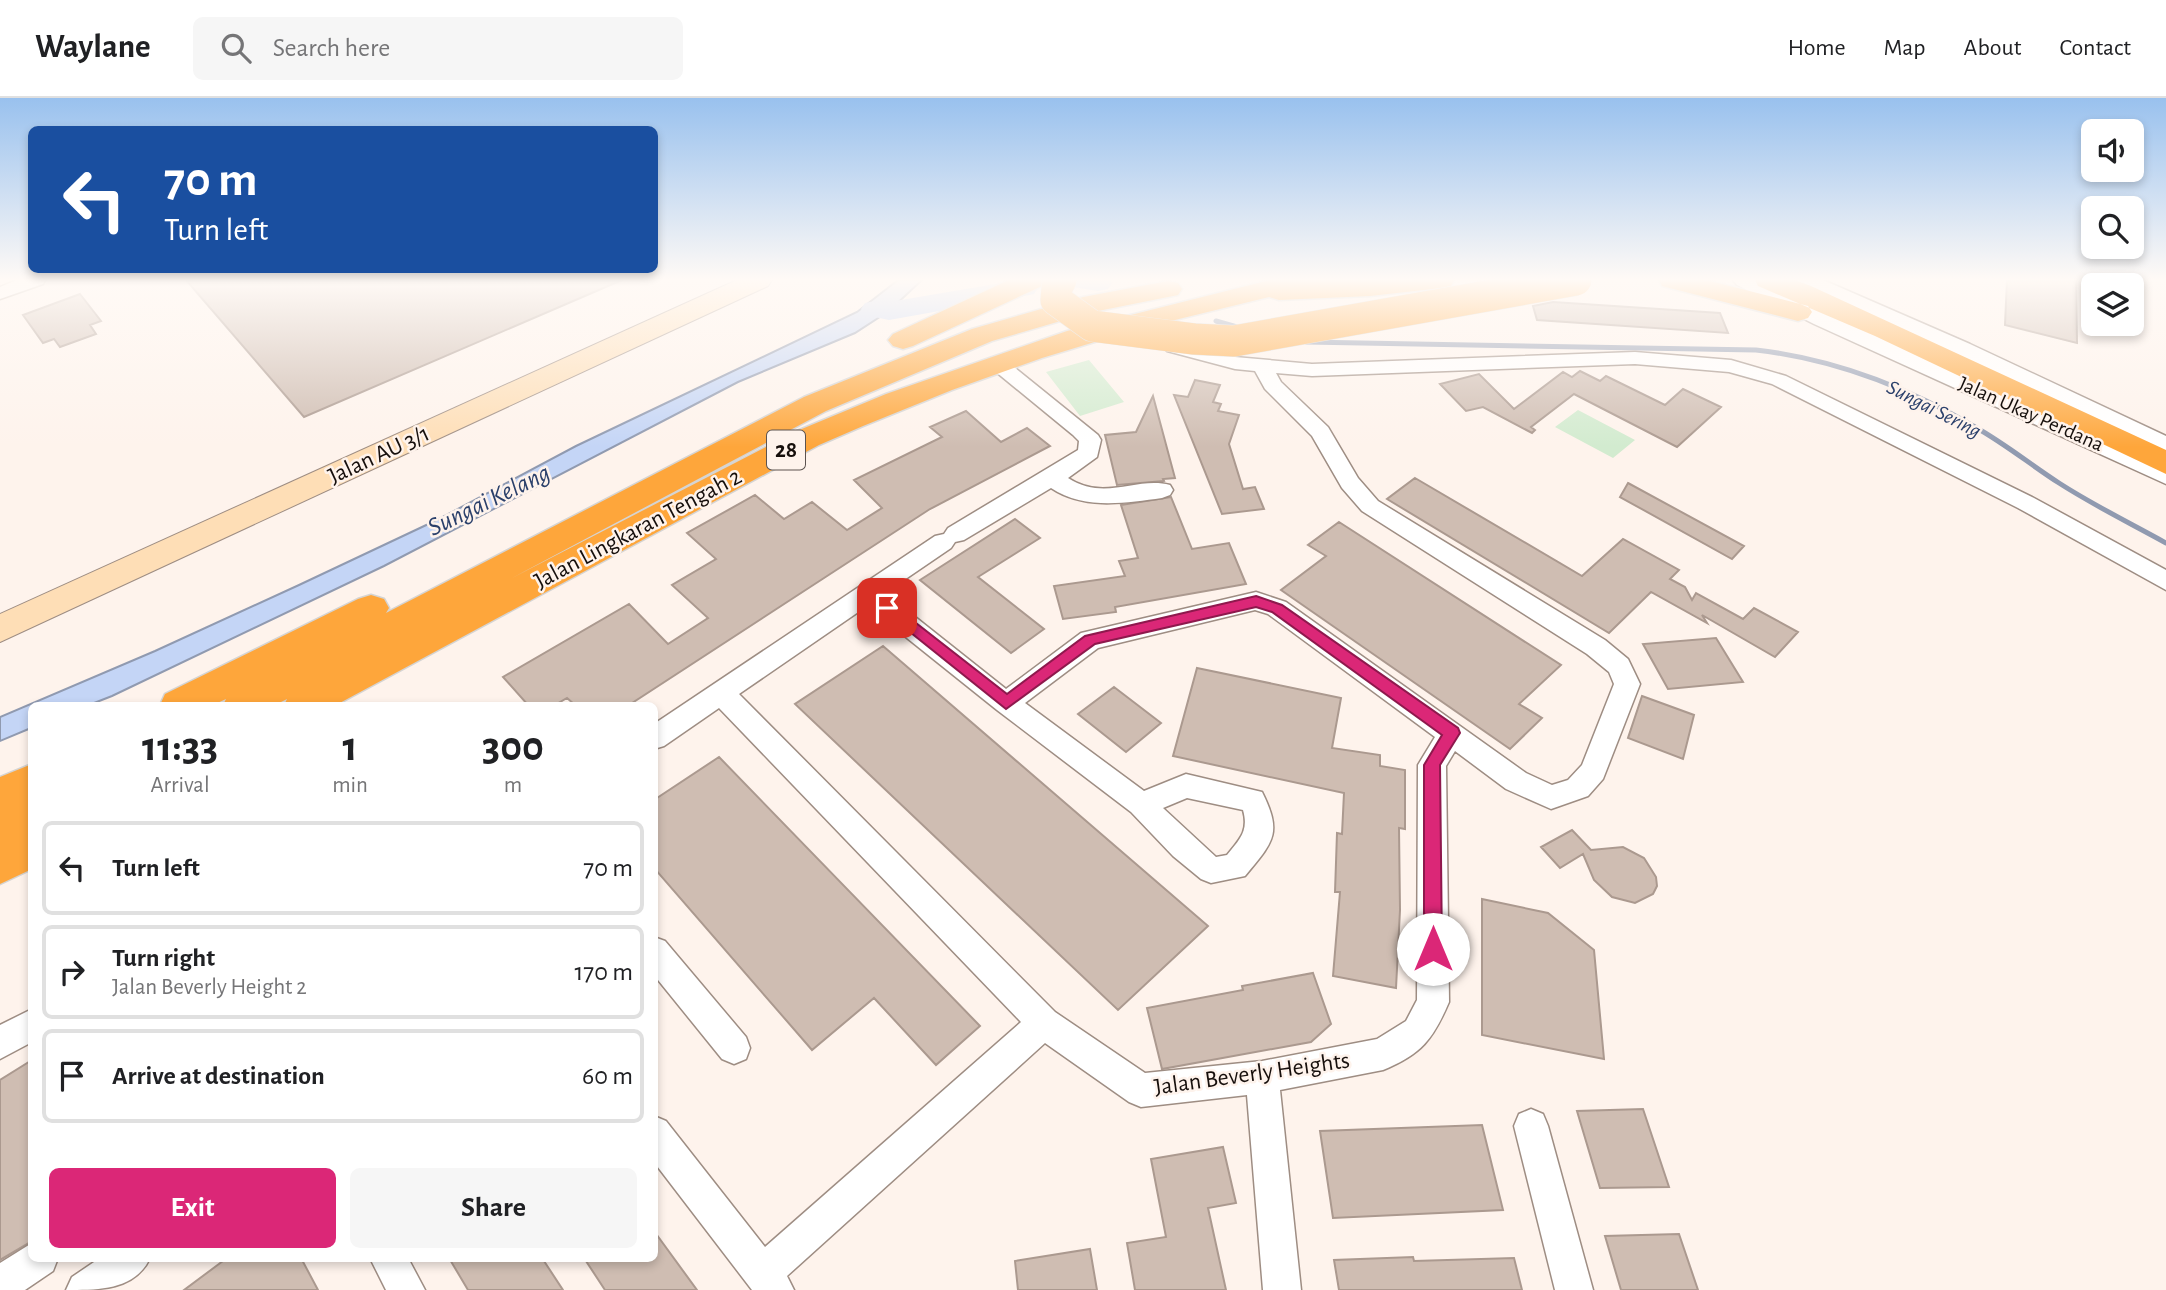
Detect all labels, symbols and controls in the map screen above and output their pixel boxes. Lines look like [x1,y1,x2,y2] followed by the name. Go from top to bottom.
[193,17,683,80] search box
[217,29,255,67] icon: search
[35,31,151,64] text: Waylane
[273,35,390,61] text: Search here
[1788,36,1846,60] text: Home
[1884,36,1926,60] text: Map
[1964,36,2021,60] text: About
[2059,36,2131,60] text: Contact
[2081,119,2144,336] map controls
[2081,119,2144,182] button: sound
[49,154,140,245] icon: left
[164,156,258,205] text: 70 m
[2081,196,2144,259] button: search
[164,214,268,246] text: Turn left
[2081,273,2144,336] button: layers
[1955,373,2107,456] street label: Jalan Ukay Perdana
[1883,376,1985,442] water label: Sungai Sering
[325,421,433,489] street label: Jalan AU 3/1
[767,430,805,470] road number: 28
[424,459,554,541] water label: Sungai Kelang
[531,464,745,594] street label: Jalan Lingkaran Tengah 2
[857,578,917,638] pin
[868,589,906,627] icon: arrive
[142,726,218,768] text: 11:33
[343,726,358,768] text: 1
[482,726,544,768] text: 300
[151,774,210,797] text: Arrival
[332,774,368,797] text: min
[504,774,522,797] text: m
[53,849,91,887] icon: left
[112,855,200,881] text: Turn left
[583,855,633,881] text: 70 m
[1396,912,1470,986] position arrow
[112,945,215,971] text: Turn right
[53,953,91,991] icon: right
[574,959,633,985] text: 170 m
[112,976,307,999] text: Jalan Beverly Height 2
[1153,1048,1351,1100] street label: Jalan Beverly Heights
[53,1057,91,1095] icon: arrive
[112,1063,325,1089] text: Arrive at destination
[582,1063,633,1089] text: 60 m
[49,1168,336,1248] button: Exit
[350,1168,637,1248] button: Share

